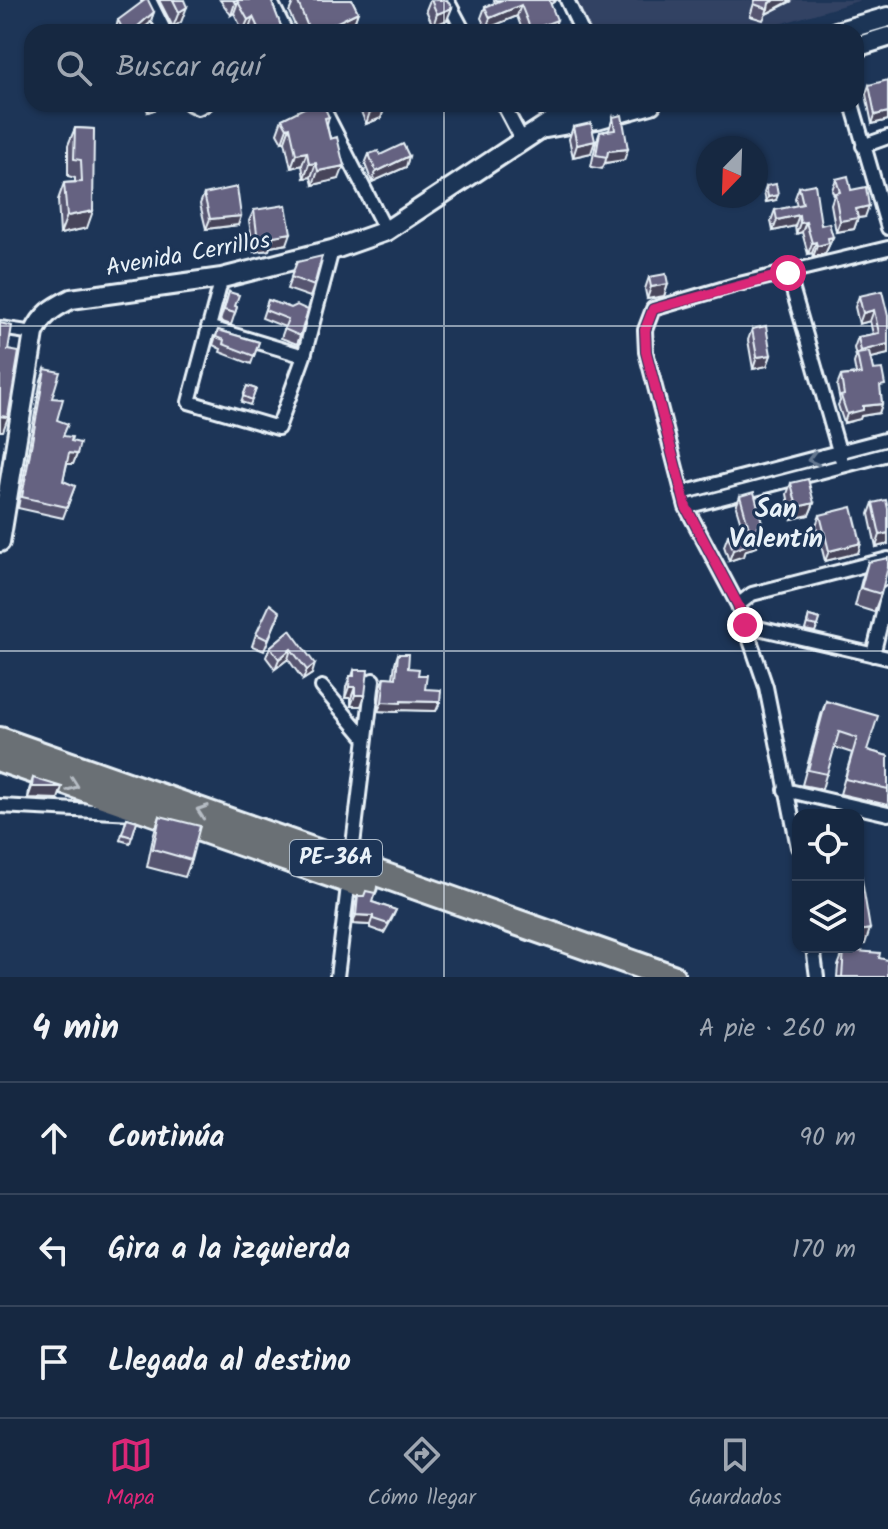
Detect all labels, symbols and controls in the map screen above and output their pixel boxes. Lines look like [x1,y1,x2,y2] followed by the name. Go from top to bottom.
[24,24,864,112] search box
[116,44,262,92] text: Buscar aquí
[52,46,96,90] icon: search
[696,136,768,208] north arrow
[103,221,273,289] street label: Avenida Cerrillos
[770,255,806,291] route start
[806,450,820,467] one-way arrow
[729,489,823,561] district label: San Valentín
[727,607,763,643] route end
[66,775,80,792] one-way arrow
[196,805,210,821] one-way arrow
[792,809,864,953] map controls
[792,809,864,881] button: locate
[290,840,382,876] road number: PE-36A
[792,881,864,953] button: layers
[32,1002,119,1056] text: 4 min
[699,1008,856,1050] text: A pie · 260 m
[108,1114,224,1162] text: Continúa
[32,1116,76,1160] icon: ahead
[799,1117,856,1159] text: 90 m
[108,1226,350,1274] text: Gira a la izquierda
[32,1228,76,1272] icon: left
[792,1229,856,1271] text: 170 m
[108,1338,351,1386] text: Llegada al destino
[32,1340,76,1384] icon: arrive
[106,1433,155,1516] tab: Mapa
[368,1433,476,1516] tab: Cómo llegar
[688,1433,782,1516] tab: Guardados

